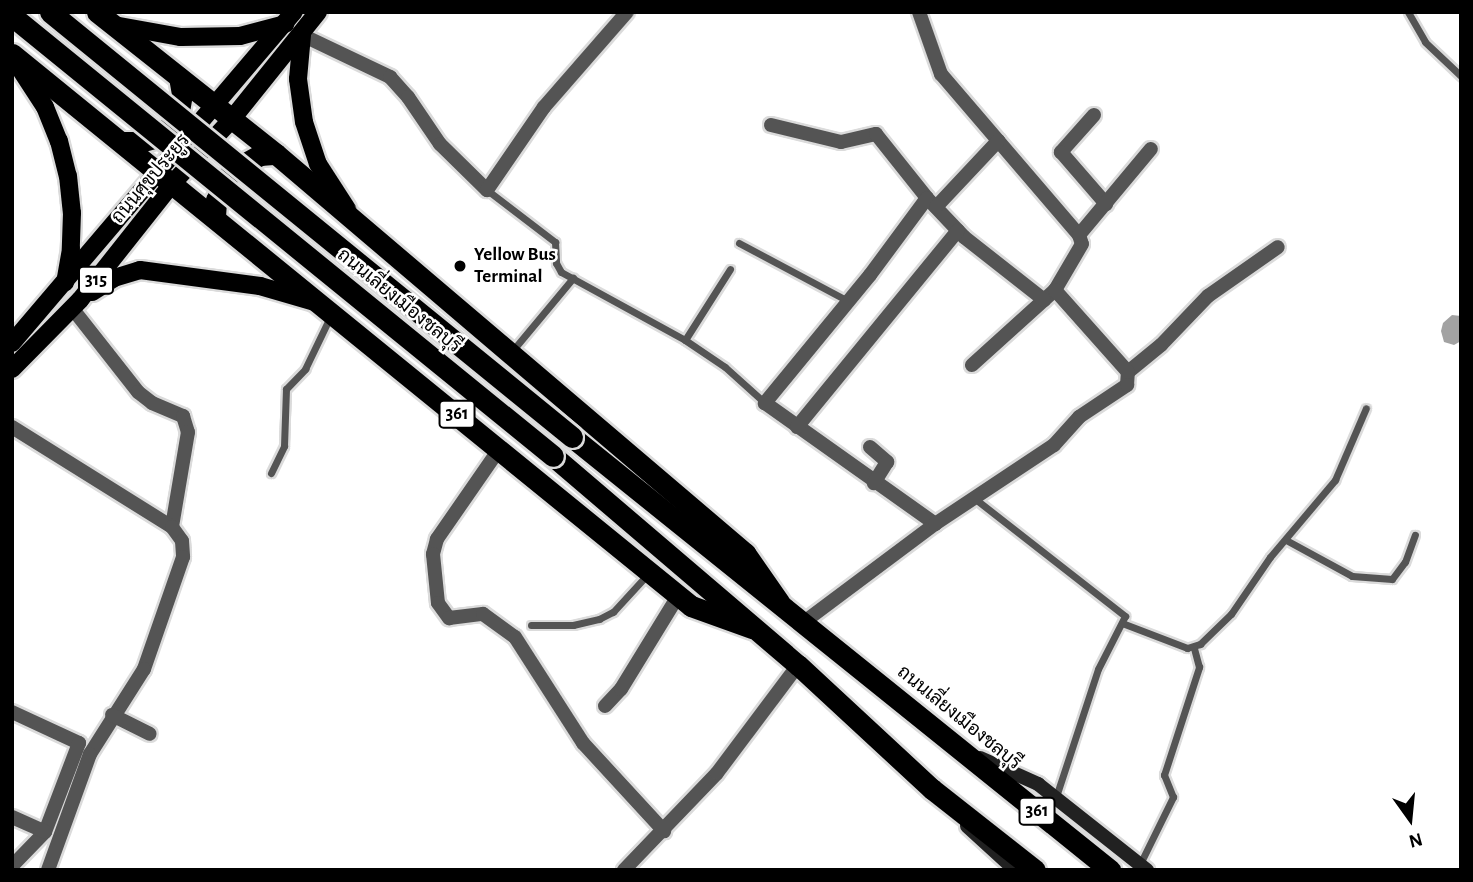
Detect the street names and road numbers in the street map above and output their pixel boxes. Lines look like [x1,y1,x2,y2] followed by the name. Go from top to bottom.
[107,130,195,228] street label: ถนนศุขประยูร
[332,244,466,358] street label: ถนนเลี่ยงเมืองชลบุรี
[77,266,115,294] road number: 315
[438,400,476,428] road number: 361
[892,661,1026,775] street label: ถนนเลี่ยงเมืองชลบุรี
[1018,796,1056,826] road number: 361

